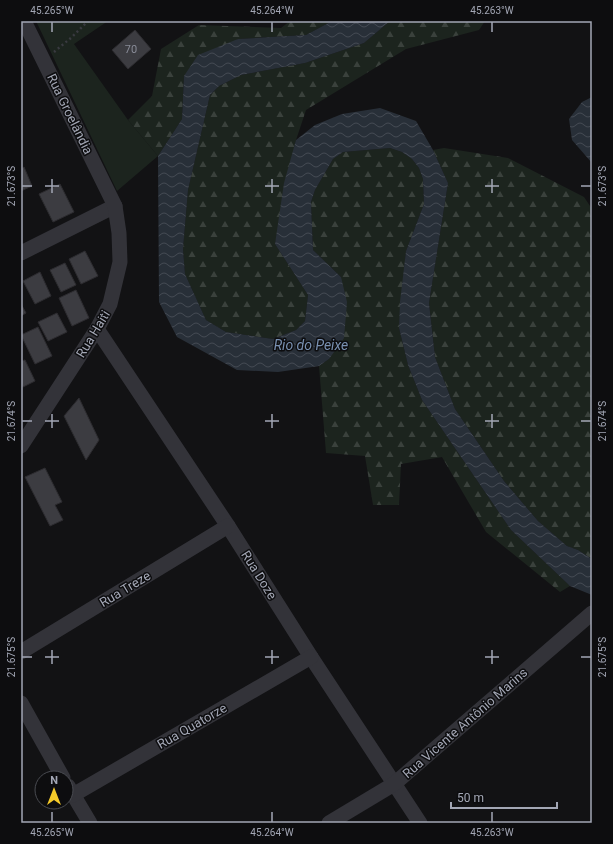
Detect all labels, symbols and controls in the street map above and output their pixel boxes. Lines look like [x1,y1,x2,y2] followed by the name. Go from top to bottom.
[30,5,74,16] text: 45.265°W
[250,5,294,16] text: 45.264°W
[470,5,514,16] text: 45.263°W
[125,43,137,56] house number: 70
[44,71,96,157] street label: Rua Groelândia
[6,166,17,206] text: 21.673°S
[597,166,608,206] text: 21.673°S
[73,308,113,360] street label: Rua Haiti
[274,337,348,353] water label: Rio do Peixe
[6,401,17,441] text: 21.674°S
[597,401,608,441] text: 21.674°S
[238,548,280,602] street label: Rua Doze
[97,568,153,610] street label: Rua Treze
[6,637,17,677] text: 21.675°S
[597,637,608,677] text: 21.675°S
[400,665,531,781] street label: Rua Vicente Antônio Marins
[155,700,230,752] street label: Rua Quatorze
[34,770,74,810] north arrow
[50,774,58,787] text: N
[451,784,557,810] scale bar
[457,791,484,805] text: 50 m
[30,827,74,838] text: 45.265°W
[250,827,294,838] text: 45.264°W
[470,827,514,838] text: 45.263°W

